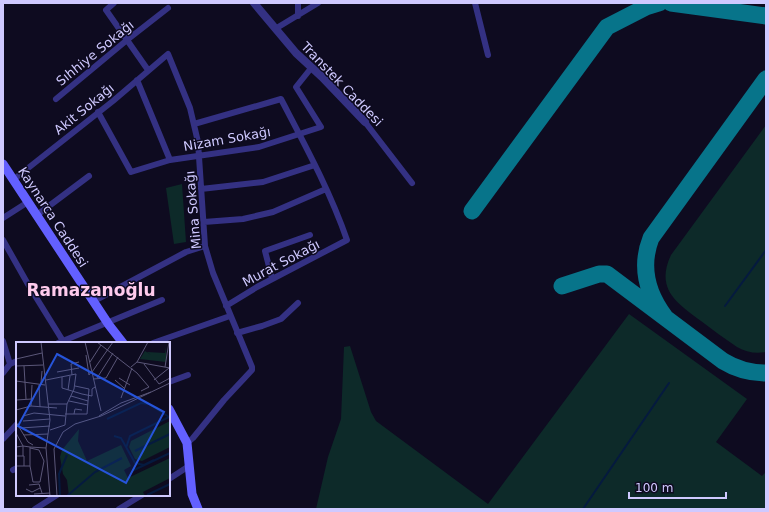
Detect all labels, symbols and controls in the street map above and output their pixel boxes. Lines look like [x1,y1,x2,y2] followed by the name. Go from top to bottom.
[53,17,137,89] street label: Sıhhiye Sokağı
[297,38,386,129] street label: Transtek Caddesi
[51,80,117,138] street label: Akit Sokağı
[182,124,272,154] street label: Nizam Sokağı
[15,164,91,270] street label: Kaynarca Caddesi
[182,170,204,250] street label: Mina Sokağı
[240,236,322,290] street label: Murat Sokağı
[27,280,156,300] district label: Ramazanoğlu
[16,342,170,496] inset map
[629,474,726,500] scale bar
[635,481,673,495] text: 100 m

